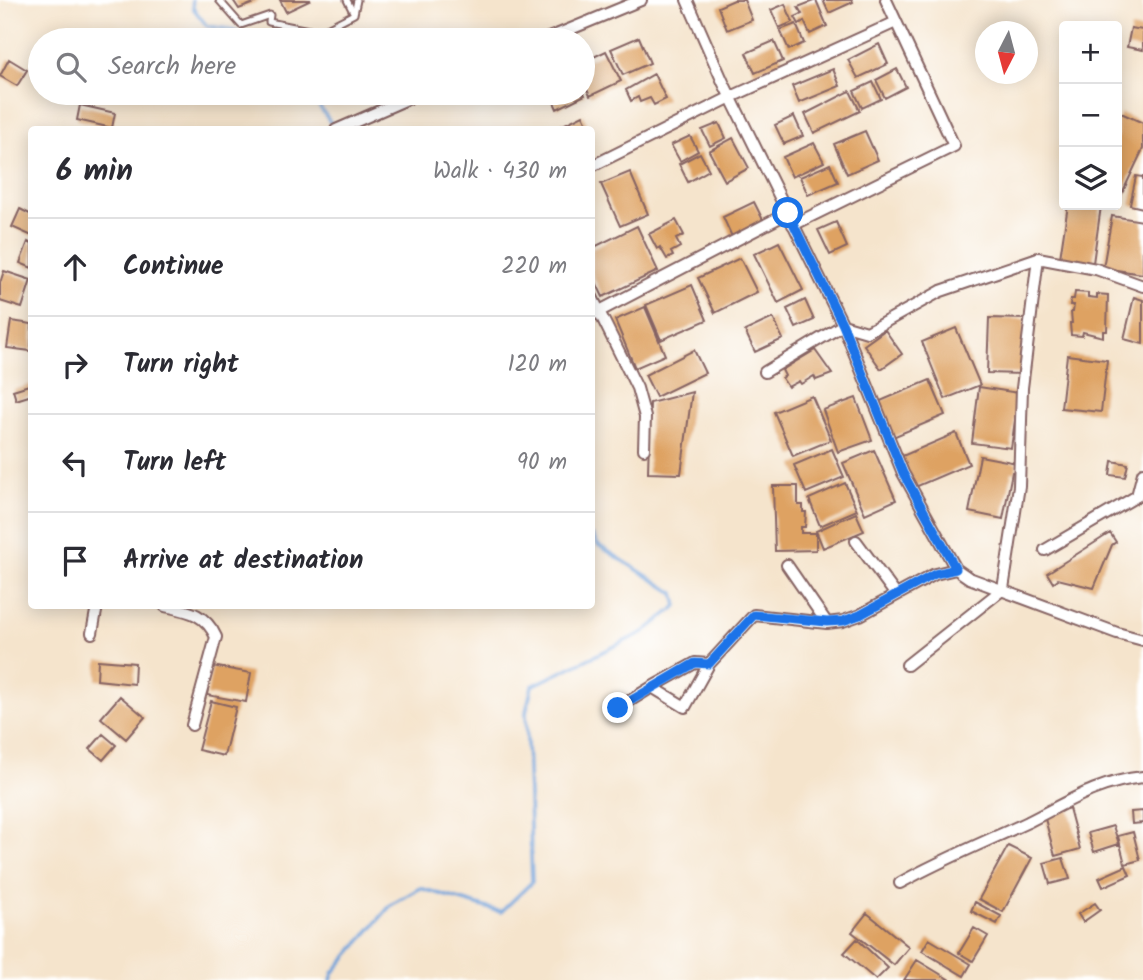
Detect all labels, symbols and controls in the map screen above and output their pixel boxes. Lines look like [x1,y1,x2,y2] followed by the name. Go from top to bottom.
[975,21,1038,84] north arrow
[1059,21,1122,210] map controls
[1059,21,1122,84] button: +
[28,28,595,105] search box
[108,46,236,88] text: Search here
[52,48,90,86] icon: search
[1059,84,1122,147] button: −
[1059,147,1122,210] button: layers
[56,148,133,196] text: 6 min
[433,154,567,190] text: Walk · 430 m
[772,197,803,228] route start
[123,246,224,288] text: Continue
[56,248,94,286] icon: ahead
[501,249,567,285] text: 220 m
[123,344,239,386] text: Turn right
[56,346,94,384] icon: right
[507,347,567,383] text: 120 m
[123,442,226,484] text: Turn left
[56,444,94,482] icon: left
[517,445,567,481] text: 90 m
[123,540,363,582] text: Arrive at destination
[56,542,94,580] icon: arrive
[602,692,633,723] route end

